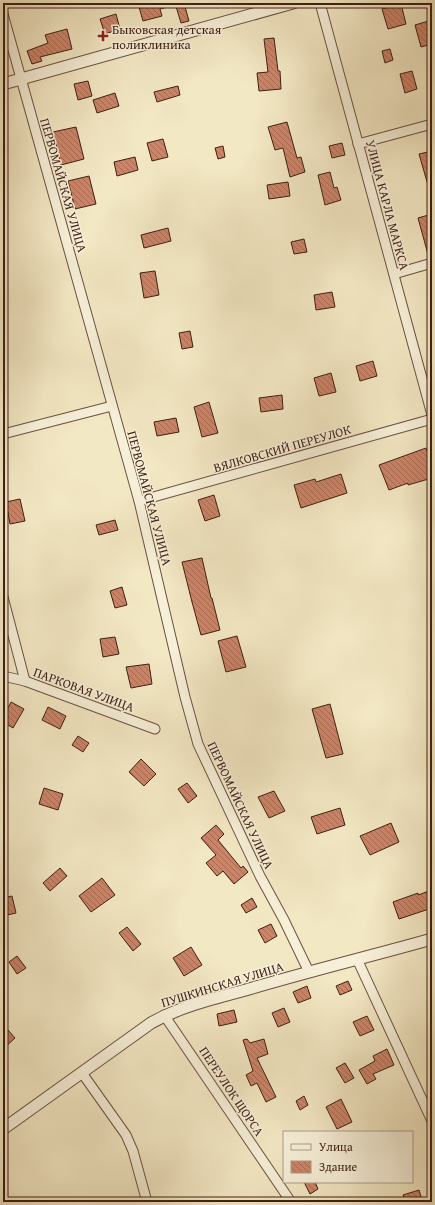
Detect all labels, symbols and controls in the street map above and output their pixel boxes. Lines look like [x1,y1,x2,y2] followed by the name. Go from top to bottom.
[112,20,222,54] place label: Быковская детская поликлиника
[97,30,109,42] marker: Быковская детская поликлиника
[35,116,92,255] street label: ПЕРВОМАЙСКАЯ УЛИЦА
[361,138,414,272] street label: УЛИЦА КАРЛА МАРКСА
[211,420,353,477] street label: ВЯЛКОВСКИЙ ПЕРЕУЛОК
[122,429,177,568] street label: ПЕРВОМАЙСКАЯ УЛИЦА
[31,662,137,717] street label: ПАРКОВАЯ УЛИЦА
[203,738,279,872] street label: ПЕРВОМАЙСКАЯ УЛИЦА
[159,957,286,1012] street label: ПУШКИНСКАЯ УЛИЦА
[195,1043,269,1140] street label: ПЕРЕУЛОК ЩОРСА
[283,1131,413,1183] legend
[319,1138,353,1155] text: Улица
[319,1158,358,1175] text: Здание

